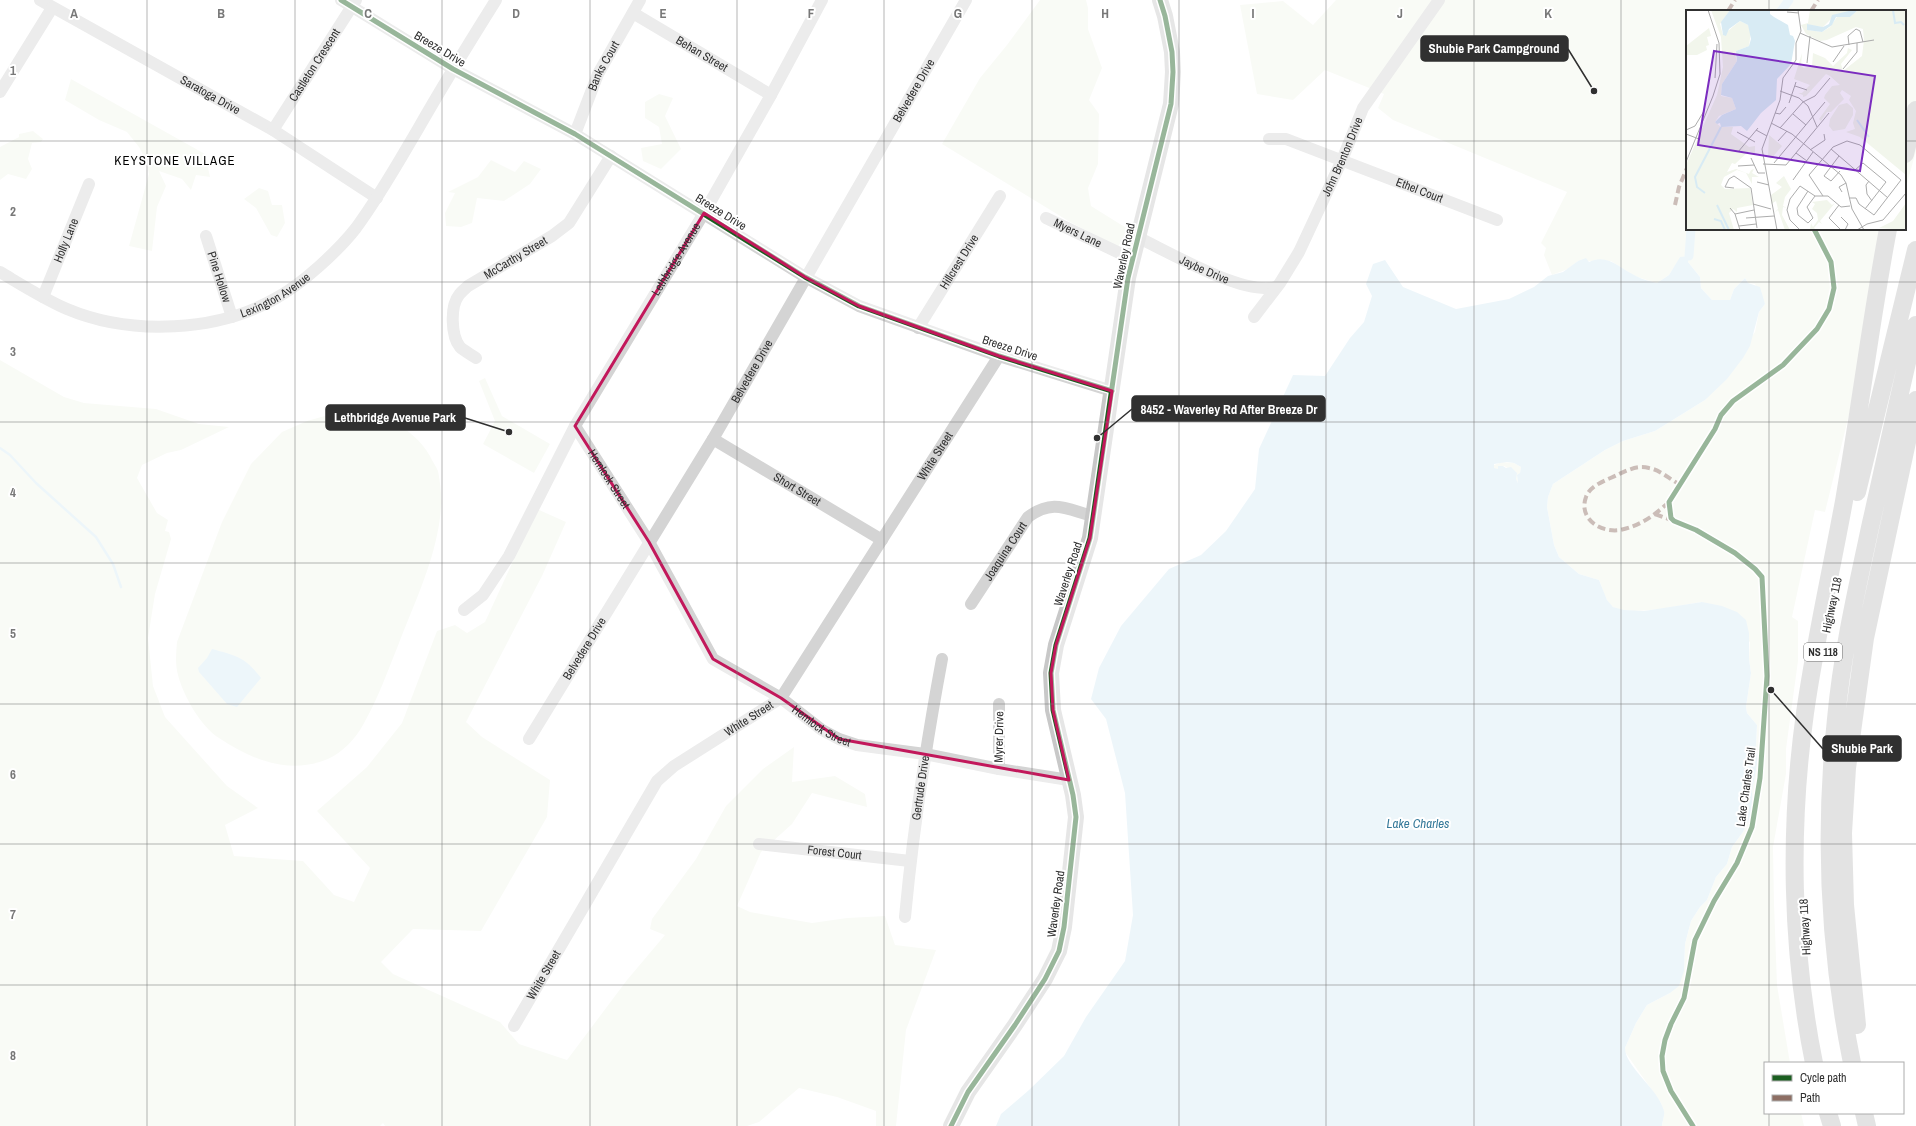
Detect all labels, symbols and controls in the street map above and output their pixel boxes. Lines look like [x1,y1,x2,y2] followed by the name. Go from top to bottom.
[70,5,78,22] text: A
[217,5,225,22] text: B
[364,5,372,22] text: C
[512,5,520,22] text: D
[659,5,667,22] text: E
[808,5,815,22] text: F
[954,5,962,22] text: G
[1101,5,1109,22] text: H
[1252,5,1255,22] text: I
[1397,5,1403,22] text: J
[1544,5,1552,22] text: K
[1686,10,1906,230] inset map
[285,25,344,105] street label: Castleton Crescent
[411,27,469,71] street label: Breeze Drive
[673,32,731,76] street label: Behan Street
[1421,36,1568,61] callout: Shubie Park Campground
[584,38,623,93] street label: Banks Court
[1429,40,1559,57] text: Shubie Park Campground
[889,56,938,125] street label: Belvedere Drive
[10,62,16,79] text: 1
[177,72,243,118] street label: Saratoga Drive
[1318,115,1367,199] street label: John Brenton Drive
[114,152,236,169] district label: KEYSTONE VILLAGE
[1394,174,1446,207] street label: Ethel Court
[692,190,750,234] street label: Breeze Drive
[10,203,16,220] text: 2
[1051,215,1104,251] street label: Myers Lane
[50,216,82,265] street label: Holly Lane
[648,220,704,299] street label: Lethbridge Avenue
[1109,222,1139,290] street label: Waverley Road
[936,231,982,292] street label: Hillcrest Drive
[481,233,550,283] street label: McCarthy Street
[203,249,235,305] street label: Pine Hollow
[1177,252,1231,288] street label: Jaybe Drive
[238,269,314,322] street label: Lexington Avenue
[980,332,1040,364] street label: Breeze Drive
[727,337,777,406] street label: Belvedere Drive
[10,343,16,360] text: 3
[1132,396,1325,421] callout: 8452 - Waverley Rd After Breeze Dr
[1141,401,1318,418] text: 8452 - Waverley Rd After Breeze Dr
[326,405,465,430] callout: Lethbridge Avenue Park
[334,409,456,426] text: Lethbridge Avenue Park
[914,428,957,484] street label: White Street
[584,446,634,512] street label: Hemlock Street
[770,469,824,510] street label: Short Street
[10,484,16,501] text: 4
[980,519,1031,584] street label: Joaquina Court
[1050,540,1086,608] street label: Waverley Road
[1818,576,1846,634] street label: Highway 118
[559,614,610,683] street label: Belvedere Drive
[10,625,16,642] text: 5
[1804,643,1842,661] road number: NS 118
[721,697,776,740] street label: White Street
[789,702,853,750] street label: Hemlock Street
[991,711,1007,763] street label: Myrer Drive
[1823,736,1901,761] callout: Shubie Park
[1831,740,1893,757] text: Shubie Park
[1733,746,1759,828] street label: Lake Charles Trail
[908,754,933,821] street label: Gertrude Drive
[10,766,16,783] text: 6
[1387,815,1449,832] water label: Lake Charles
[807,842,863,864] street label: Forest Court
[1043,870,1069,938] street label: Waverley Road
[1796,898,1814,956] street label: Highway 118
[10,906,16,923] text: 7
[523,947,565,1003] street label: White Street
[10,1047,16,1064] text: 8
[1764,1062,1904,1114] legend
[1800,1070,1847,1086] text: Cycle path
[1800,1090,1820,1106] text: Path

